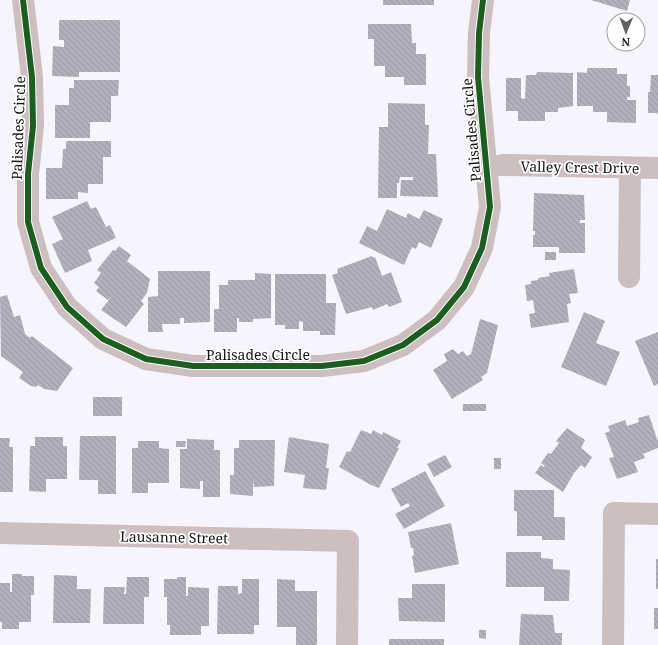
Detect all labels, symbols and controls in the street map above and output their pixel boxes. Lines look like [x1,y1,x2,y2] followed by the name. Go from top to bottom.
[606,12,646,52] north arrow
[621,35,630,50] text: N
[7,76,29,180] street label: Palisades Circle
[457,77,485,183] street label: Palisades Circle
[521,156,639,178] street label: Valley Crest Drive
[206,345,310,364] street label: Palisades Circle
[120,527,228,547] street label: Lausanne Street

